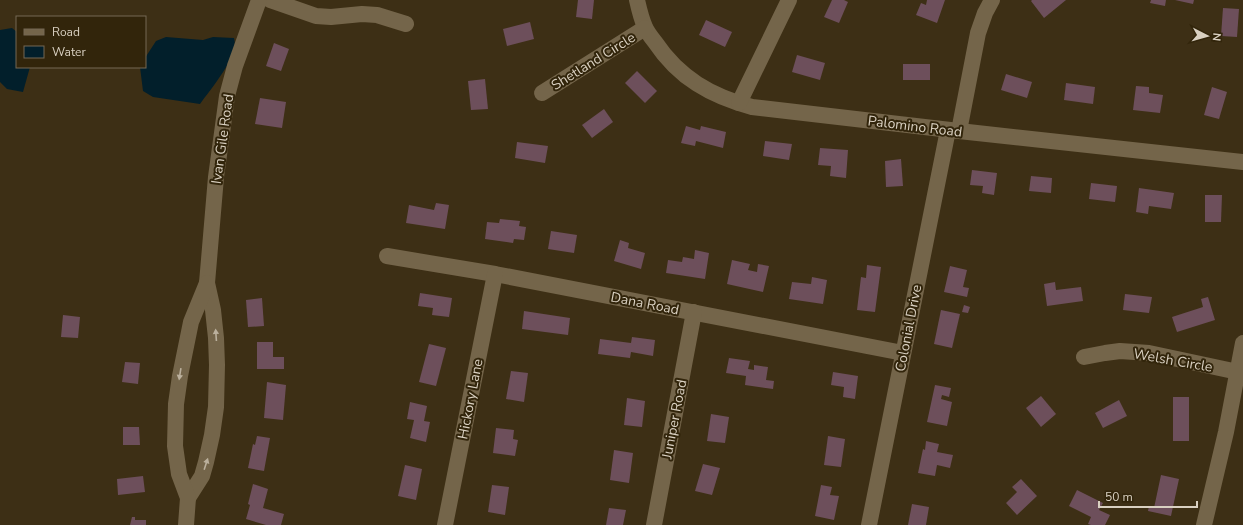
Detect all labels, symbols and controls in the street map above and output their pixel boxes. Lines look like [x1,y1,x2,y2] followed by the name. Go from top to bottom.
[16,16,146,68] legend
[1187,16,1227,56] north arrow
[52,24,80,40] text: Road
[548,28,639,95] street label: Shetland Circle
[1209,32,1224,42] text: N
[52,44,86,60] text: Water
[207,93,238,185] street label: Ivan Gile Road
[867,111,963,142] street label: Palomino Road
[891,283,926,373] street label: Colonial Drive
[609,288,681,319] street label: Dana Road
[212,329,219,341] one-way arrow
[1132,344,1214,377] street label: Welsh Circle
[453,357,488,441] street label: Hickory Lane
[177,368,183,380] one-way arrow
[657,378,691,461] street label: Juniper Road
[203,457,209,469] one-way arrow
[1099,483,1197,509] scale bar
[1105,489,1133,505] text: 50 m

